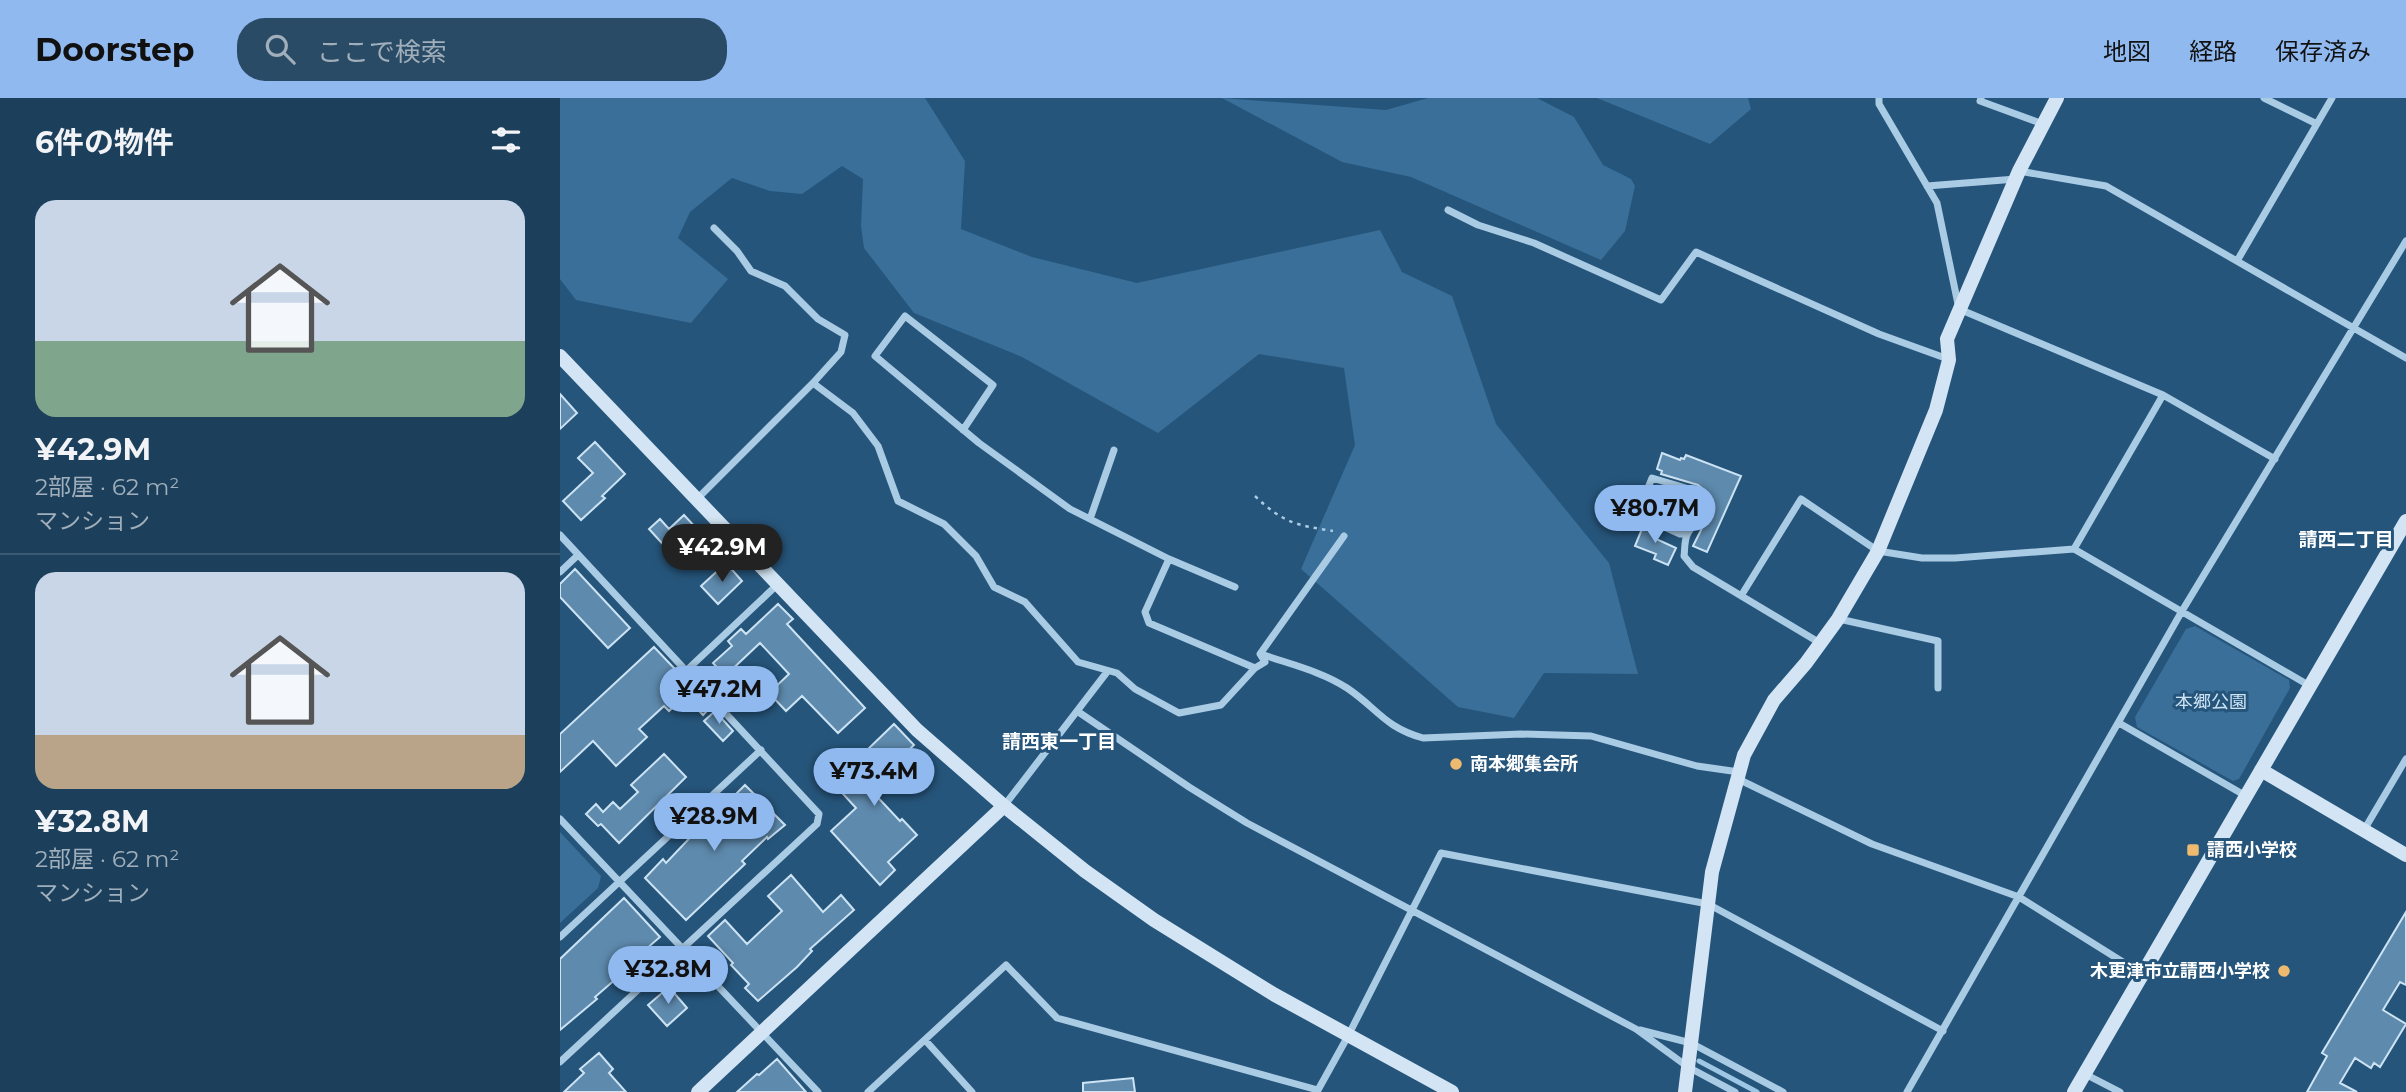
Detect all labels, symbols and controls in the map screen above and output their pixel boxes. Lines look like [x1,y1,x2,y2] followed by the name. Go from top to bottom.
[237,18,727,81] search box
[35,29,195,69] text: Doorstep
[261,30,299,68] icon: search
[317,36,447,68] text: ここで検索
[2103,37,2151,66] text: 地図
[2189,37,2237,66] text: 経路
[2275,37,2371,66] text: 保存済み
[487,121,525,159] icon: filters
[35,124,174,161] text: 6件の物件
[217,245,343,371] icon: home
[35,431,151,468] text: ¥42.9M
[35,473,179,501] text: 2部屋 · 62 m²
[1598,486,1712,545] pin: ¥80.7M
[1610,494,1700,522] text: ¥80.7M
[35,507,150,535] text: マンション
[665,524,779,584] pin: ¥42.9M
[2298,528,2394,551] district label: 請西二丁目
[678,533,767,561] text: ¥42.9M
[217,617,343,743] icon: home
[662,666,776,726] pin: ¥47.2M
[676,675,762,703] text: ¥47.2M
[2175,691,2247,713] park label: 本郷公園
[1002,730,1116,753] district label: 請西東一丁目
[817,748,931,808] pin: ¥73.4M
[1470,753,1578,775] place label: 南本郷集会所
[1448,756,1464,772] marker: 南本郷集会所
[829,757,919,785] text: ¥73.4M
[657,794,771,853] pin: ¥28.9M
[670,802,758,830] text: ¥28.9M
[35,803,150,840] text: ¥32.8M
[2207,839,2297,861] place label: 請西小学校
[2185,842,2201,858] marker: 請西小学校
[35,845,179,873] text: 2部屋 · 62 m²
[35,879,150,907] text: マンション
[611,946,725,1006] pin: ¥32.8M
[624,955,712,983] text: ¥32.8M
[2090,960,2270,982] place label: 木更津市立請西小学校
[2276,963,2292,979] marker: 木更津市立請西小学校

